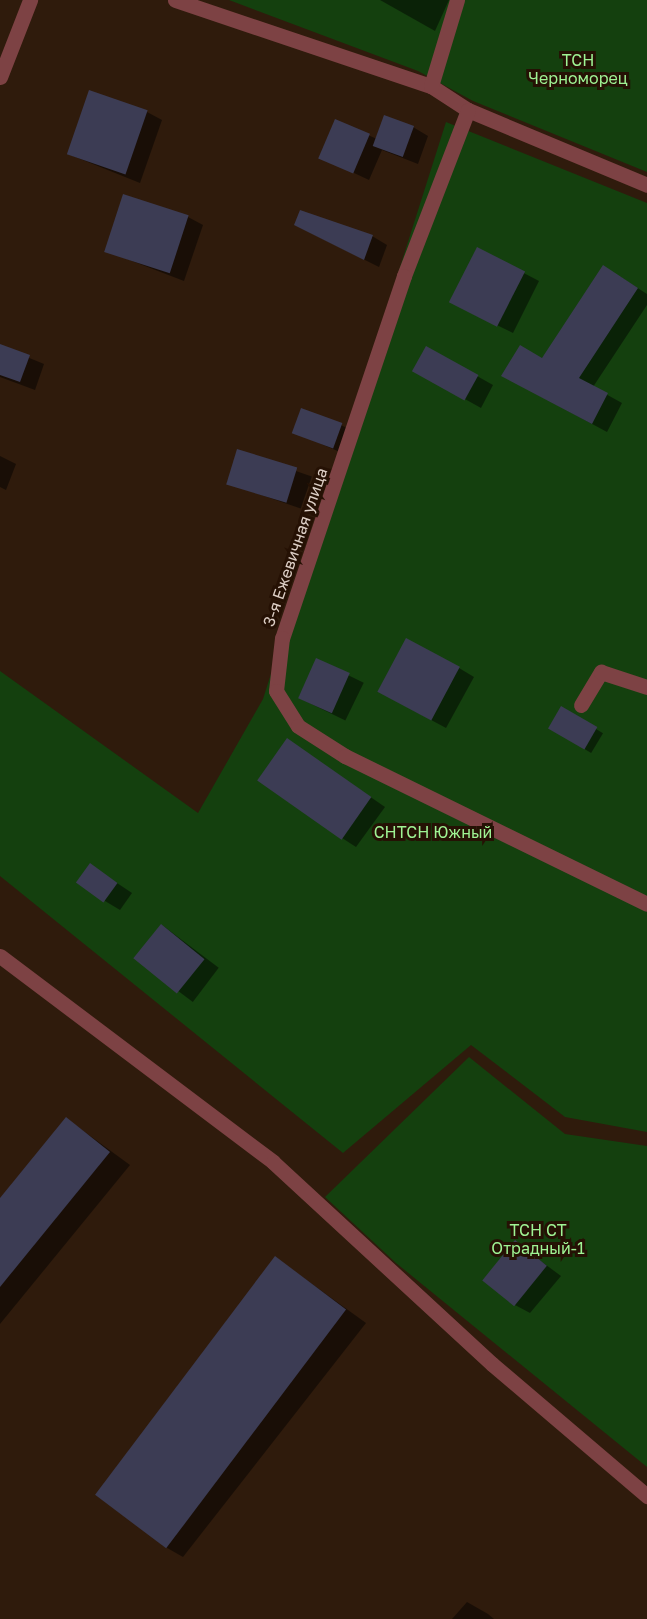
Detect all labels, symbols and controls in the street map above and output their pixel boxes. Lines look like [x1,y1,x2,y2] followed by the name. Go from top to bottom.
[528,50,628,88] park label: ТСН Черноморец
[259,465,331,629] street label: 3-я Ежевичная улица
[374,822,492,842] park label: СНТСН Южный
[491,1220,585,1258] park label: ТСН СТ Отрадный-1

